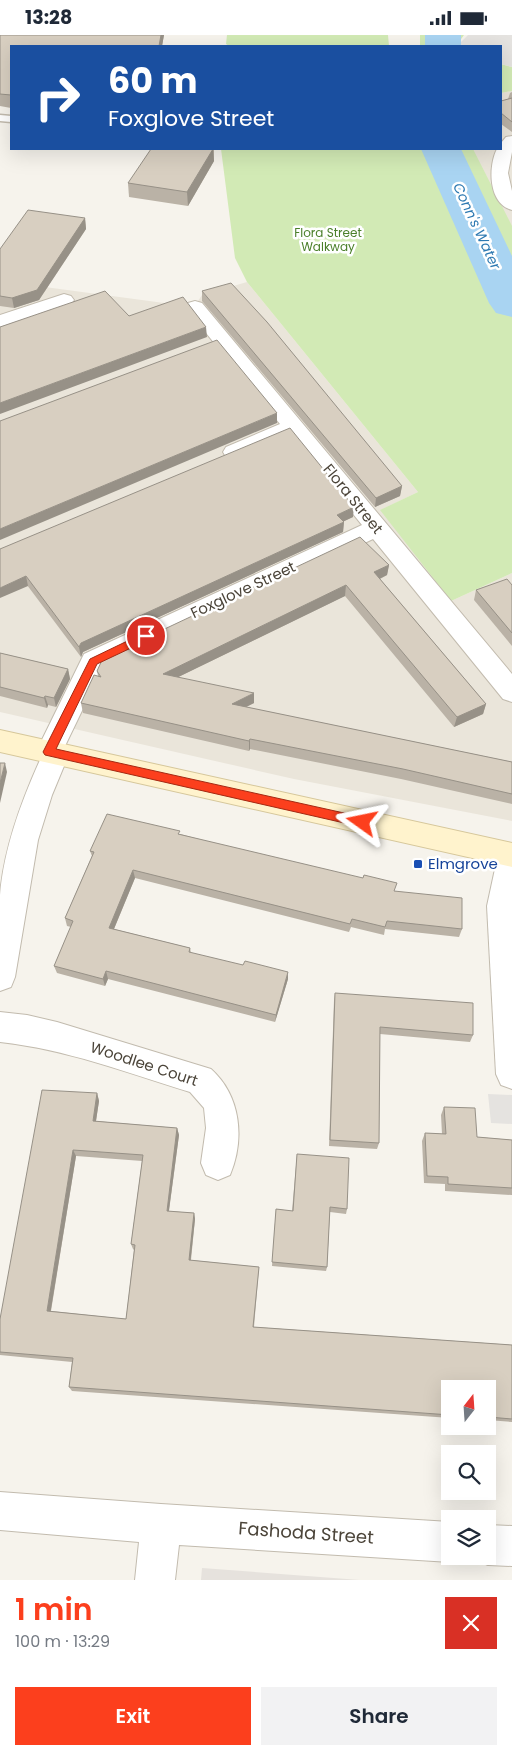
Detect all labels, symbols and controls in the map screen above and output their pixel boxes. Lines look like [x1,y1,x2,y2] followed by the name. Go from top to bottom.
[25,4,72,31] text: 13:28
[108,56,198,105] text: 60 m
[25,65,90,130] icon: right
[108,103,274,134] text: Foxglove Street
[448,179,506,273] water label: Conn's Water
[294,224,362,255] park label: Flora Street Walkway
[319,459,388,538] street label: Flora Street
[187,556,299,623] street label: Foxglove Street
[125,615,167,657] pin
[132,622,160,650] icon: arrive
[335,795,387,847] position arrow
[428,853,498,874] place label: Elmgrove
[412,858,424,870] marker: Elmgrove
[88,1036,201,1091] street label: Woodlee Court
[441,1380,496,1435] north arrow
[441,1380,496,1565] map controls
[441,1445,496,1500] button: search
[441,1510,496,1565] button: layers
[238,1515,375,1550] street label: Fashoda Street
[15,1588,93,1631] text: 1 min
[445,1597,497,1649] button: close
[15,1630,110,1653] text: 100 m · 13:29
[15,1687,251,1745] button: Exit
[261,1687,497,1745] button: Share

